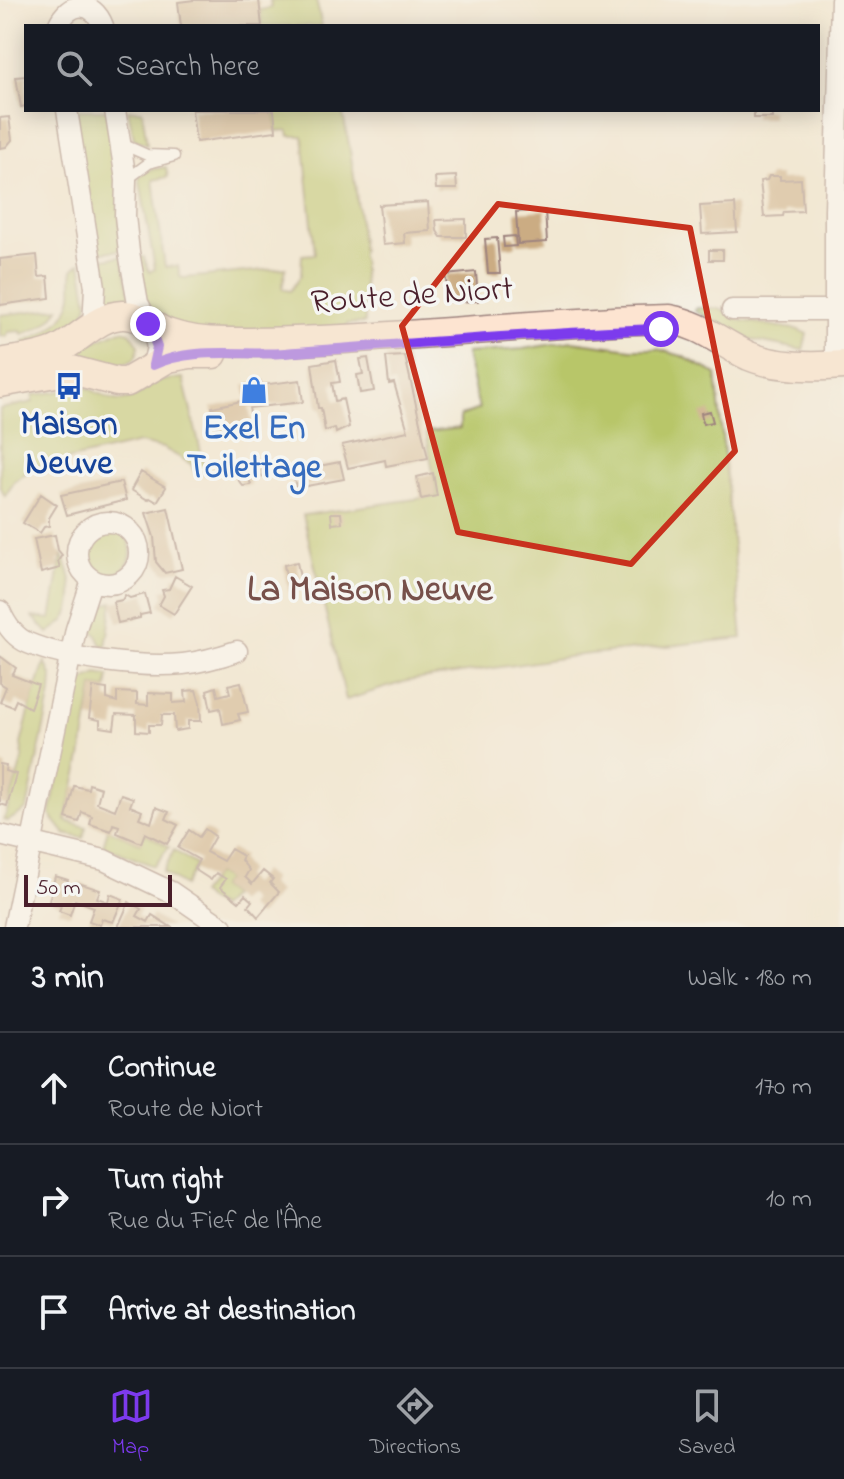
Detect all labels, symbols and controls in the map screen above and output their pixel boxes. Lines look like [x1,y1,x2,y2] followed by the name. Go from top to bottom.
[24,24,820,112] search box
[52,46,96,90] icon: search
[116,46,260,90] text: Search here
[309,265,515,329] street label: Route de Niort
[130,306,166,342] route end
[643,311,679,347] route start
[54,371,84,401] bus stop icon: Maison Neuve
[239,375,269,405] shop icon: Exel En Toilettage
[21,401,117,490] place label: Maison Neuve
[187,405,322,495] place label: Exel En Toilettage
[247,565,494,618] district label: La Maison Neuve
[24,871,172,907] scale bar
[36,873,81,905] text: 50 m
[32,954,104,1004] text: 3 min
[688,960,812,998] text: Walk · 180 m
[108,1047,216,1091] text: Continue
[32,1066,76,1110] icon: ahead
[755,1069,812,1107] text: 170 m
[108,1091,263,1129] text: Route de Niort
[108,1159,223,1203] text: Turn right
[32,1178,76,1222] icon: right
[766,1181,812,1219] text: 10 m
[108,1203,322,1241] text: Rue du Fief de l'Âne
[32,1290,76,1334] icon: arrive
[108,1290,356,1334] text: Arrive at destination
[109,1384,153,1464] tab: Map
[370,1384,461,1464] tab: Directions
[678,1384,735,1464] tab: Saved

